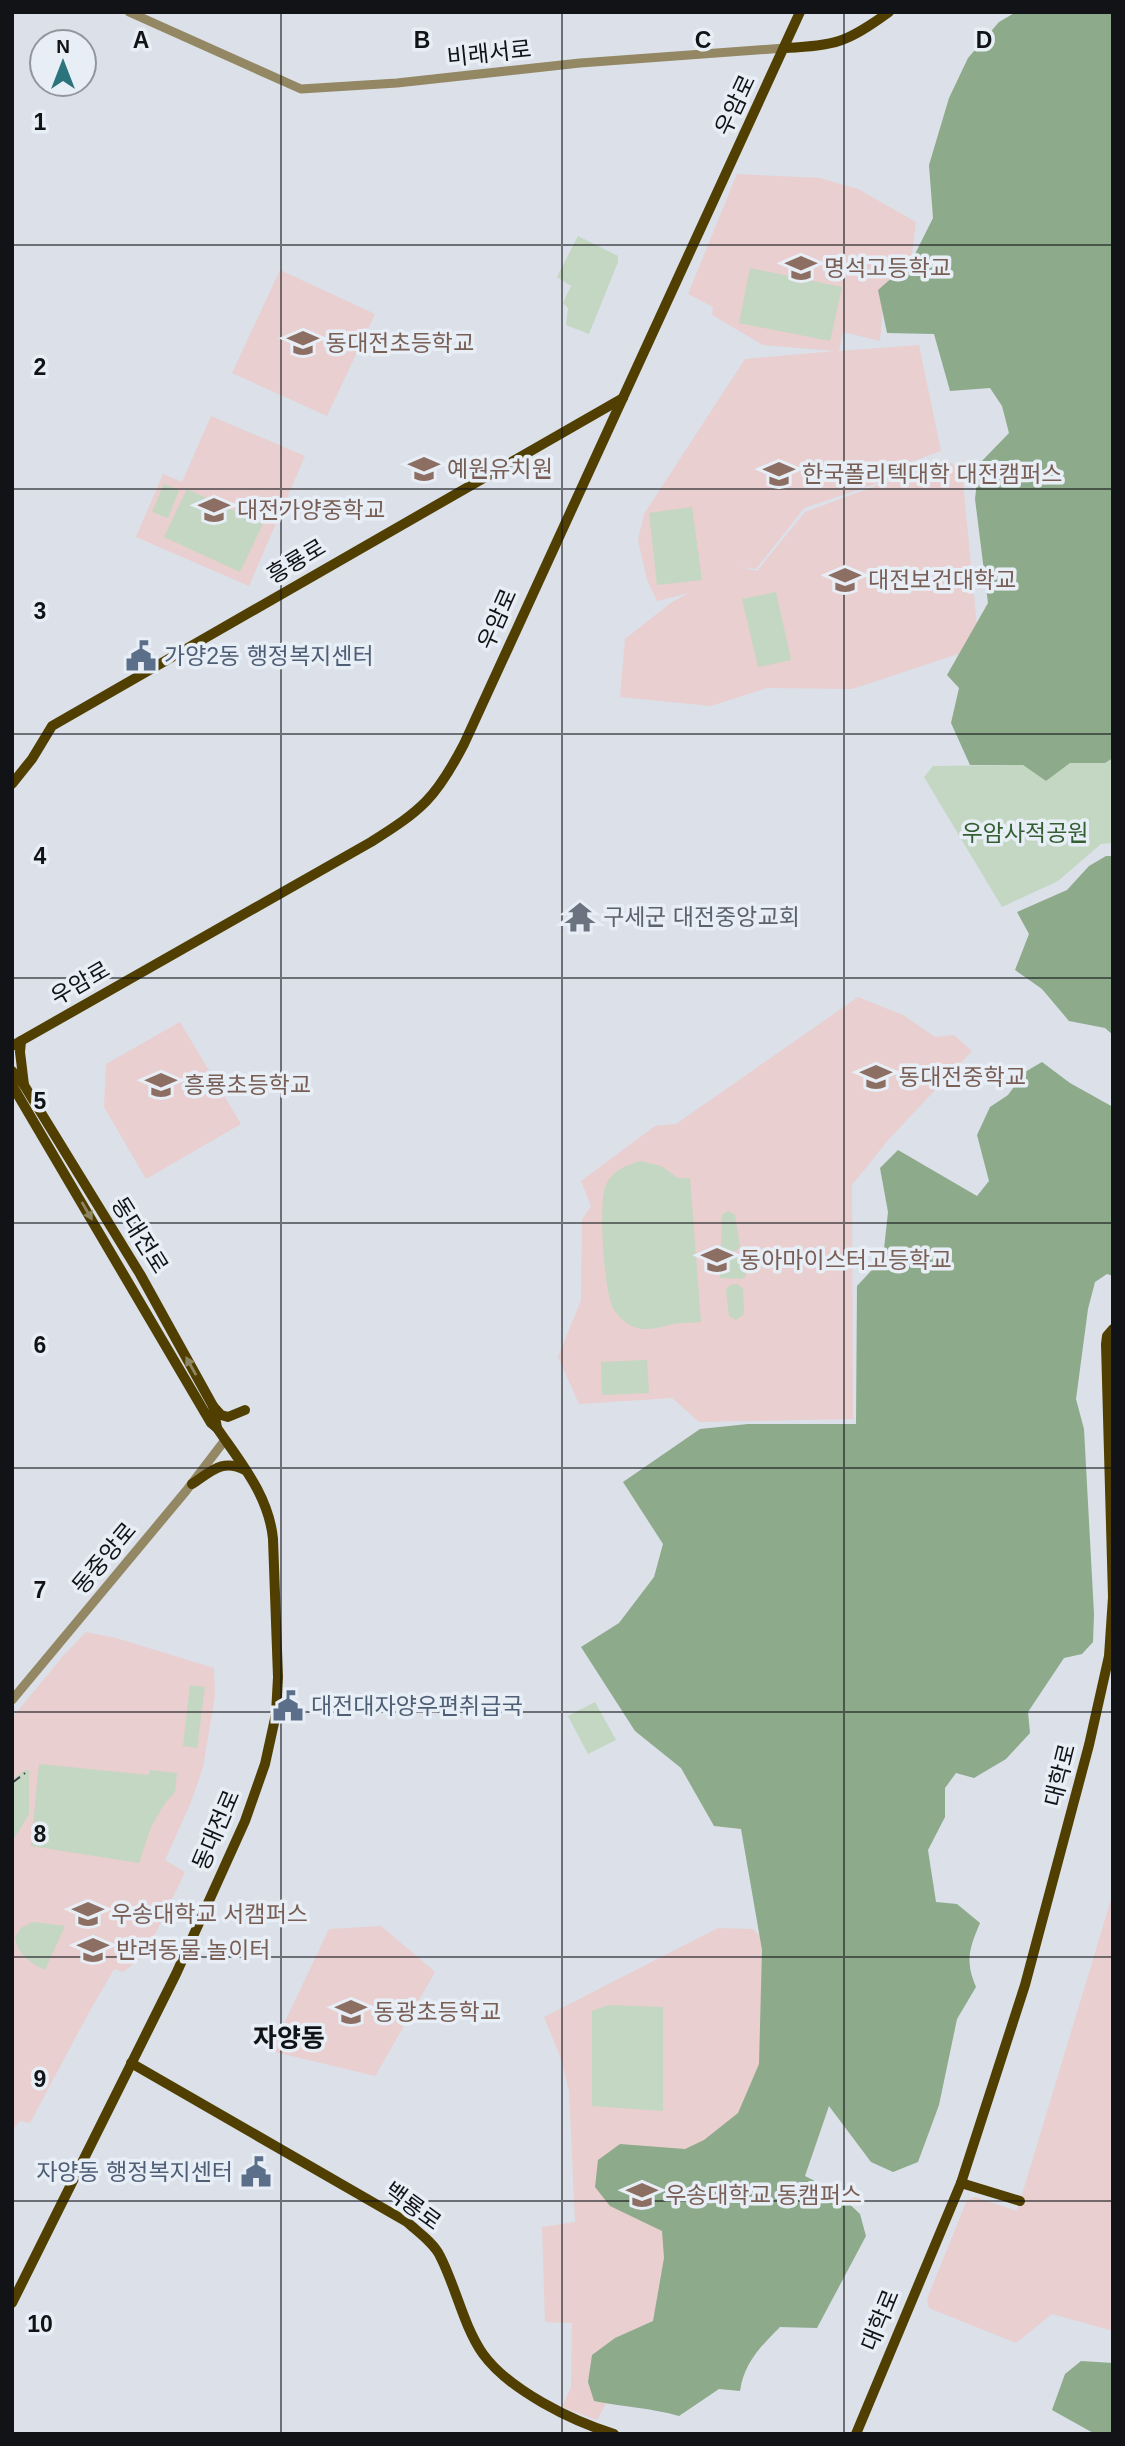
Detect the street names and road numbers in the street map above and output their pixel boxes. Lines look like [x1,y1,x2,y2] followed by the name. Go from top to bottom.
[446,36,532,70] street label: 비래서로
[710,71,760,139] street label: 우암로
[262,534,330,588] street label: 흥룡로
[472,585,522,653] street label: 우암로
[46,956,114,1010] street label: 우암로
[107,1192,173,1278] street label: 동대전로
[67,1517,141,1599] street label: 동중앙로
[1040,1741,1080,1809] street label: 대학로
[187,1786,245,1874] street label: 동대전로
[380,2177,446,2235] street label: 백룡로
[856,2286,904,2354] street label: 대학로

